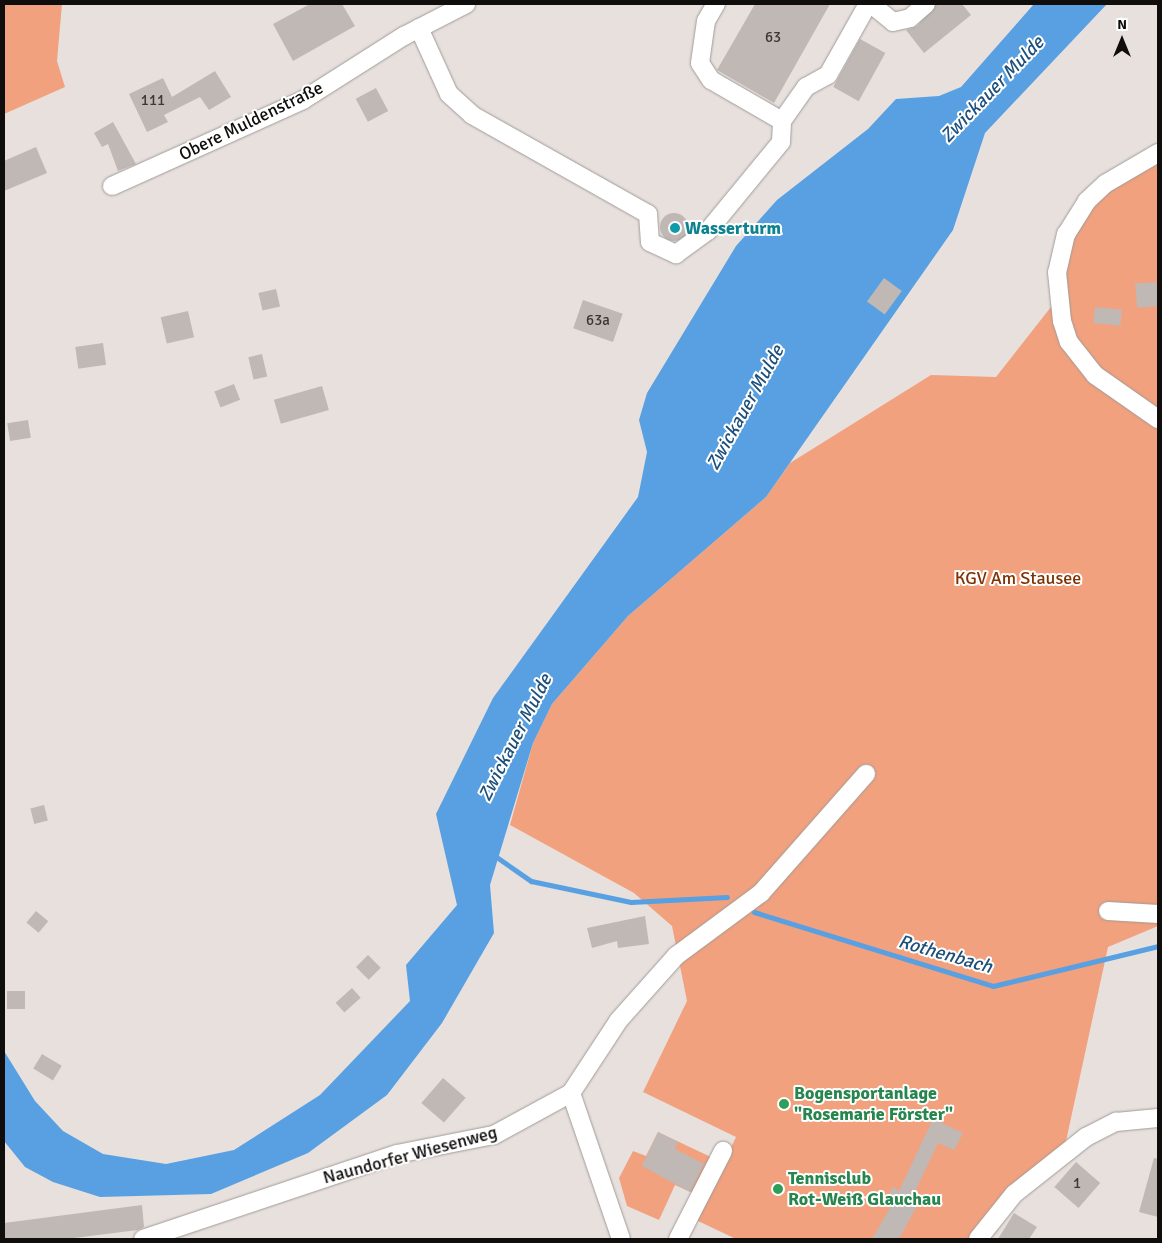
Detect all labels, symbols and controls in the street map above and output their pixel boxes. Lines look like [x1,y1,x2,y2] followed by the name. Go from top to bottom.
[1097,15,1147,65] north arrow
[1117,16,1127,33] text: N
[765,29,781,47] house number: 63
[936,32,1050,148] water label: Zwickauer Mulde
[175,77,327,165] street label: Obere Muldenstraße
[141,92,165,110] house number: 111
[685,217,781,239] place label: Wasserturm
[669,222,681,234] marker: Wasserturm
[586,312,610,330] house number: 63a
[702,342,790,474] water label: Zwickauer Mulde
[955,567,1081,589] park label: KGV Am Stausee
[474,671,558,805] water label: Zwickauer Mulde
[895,931,995,979] water label: Rothenbach
[794,1083,953,1126] place label: Bogensportanlage "Rosemarie Förster"
[778,1098,790,1110] marker: Bogensportanlage "Rosemarie Förster"
[321,1121,499,1189] street label: Naundorfer Wiesenweg
[788,1168,941,1210] place label: Tennisclub Rot-Weiß Glauchau
[1073,1175,1081,1193] house number: 1
[772,1183,784,1195] marker: Tennisclub Rot-Weiß Glauchau

